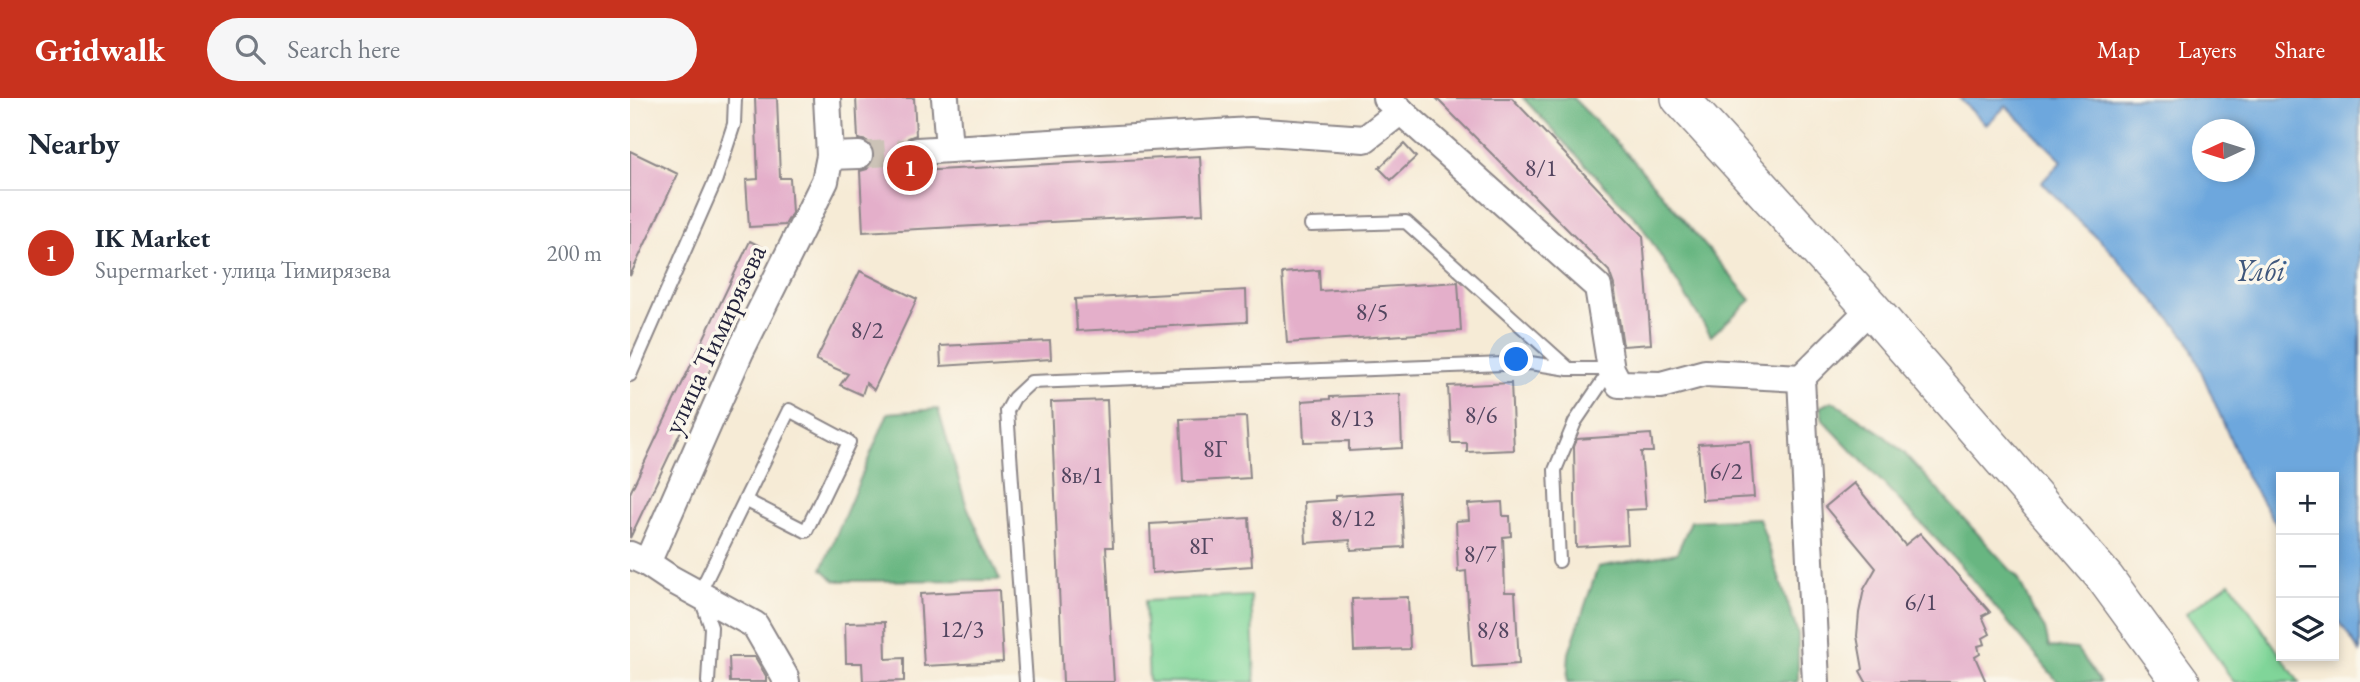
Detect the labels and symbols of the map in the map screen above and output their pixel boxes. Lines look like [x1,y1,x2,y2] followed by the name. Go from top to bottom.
[2192,119,2255,182] north arrow
[887,142,933,194] pin: 1
[1525,152,1557,183] house number: 8/1
[654,238,774,440] street label: улица Тимирязева
[2235,251,2286,290] water label: Үлбі
[1356,296,1388,327] house number: 8/5
[851,314,884,345] house number: 8/2
[1499,342,1533,376] your location
[1465,399,1497,430] house number: 8/6
[1330,402,1374,433] house number: 8/13
[1203,433,1228,464] house number: 8Г
[1710,455,1743,486] house number: 6/2
[1061,459,1103,490] house number: 8в/1
[1331,502,1376,533] house number: 8/12
[1189,530,1214,561] house number: 8Г
[1464,538,1497,569] house number: 8/7
[1905,586,1937,617] house number: 6/1
[940,613,984,644] house number: 12/3
[1477,614,1509,645] house number: 8/8

